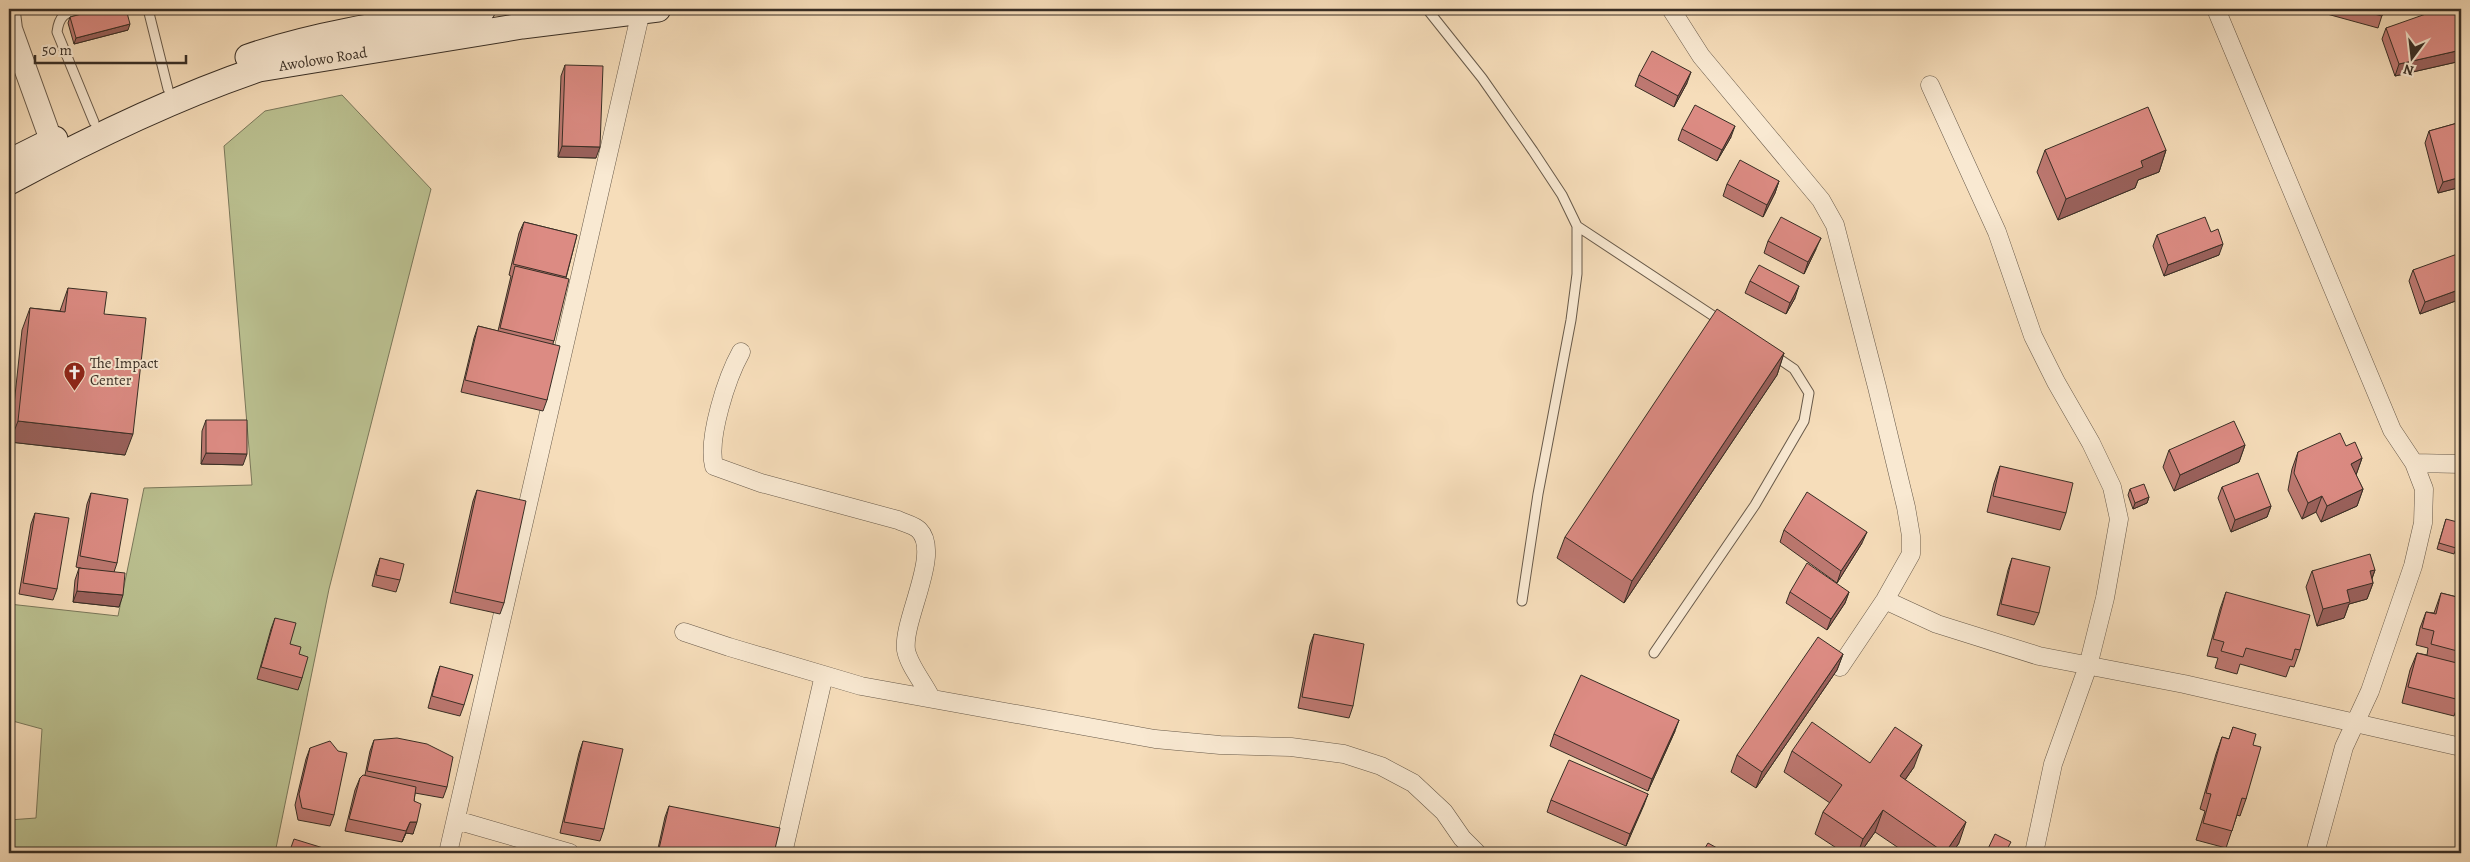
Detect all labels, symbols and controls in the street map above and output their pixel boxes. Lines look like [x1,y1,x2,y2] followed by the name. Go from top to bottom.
[35,32,186,64] scale bar
[2388,32,2438,82] north arrow
[42,40,72,60] text: 50 m
[276,42,370,76] street label: Awolowo Road
[2401,60,2416,81] text: N
[90,353,159,390] place label: The Impact Center
[62,360,86,391] church icon: The Impact Center

